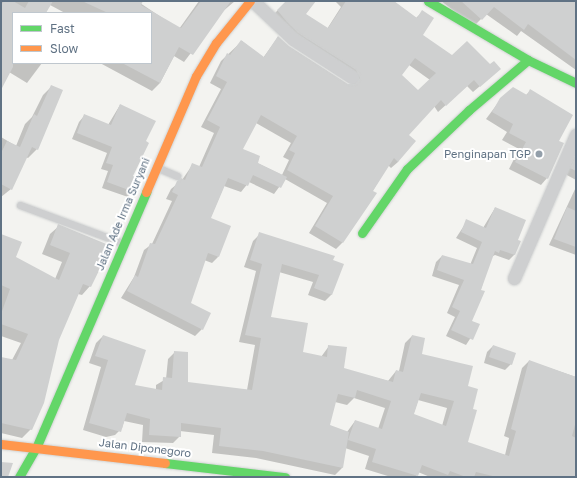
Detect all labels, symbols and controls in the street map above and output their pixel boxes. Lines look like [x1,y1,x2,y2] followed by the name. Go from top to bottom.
[12,12,152,64] legend
[50,21,75,36] text: Fast
[50,41,78,56] text: Slow
[444,147,531,161] place label: Penginapan TGP
[534,149,544,159] marker: Penginapan TGP
[93,156,153,272] street label: Jalan Ade Irma Suryani
[98,436,192,460] street label: Jalan Diponegoro

